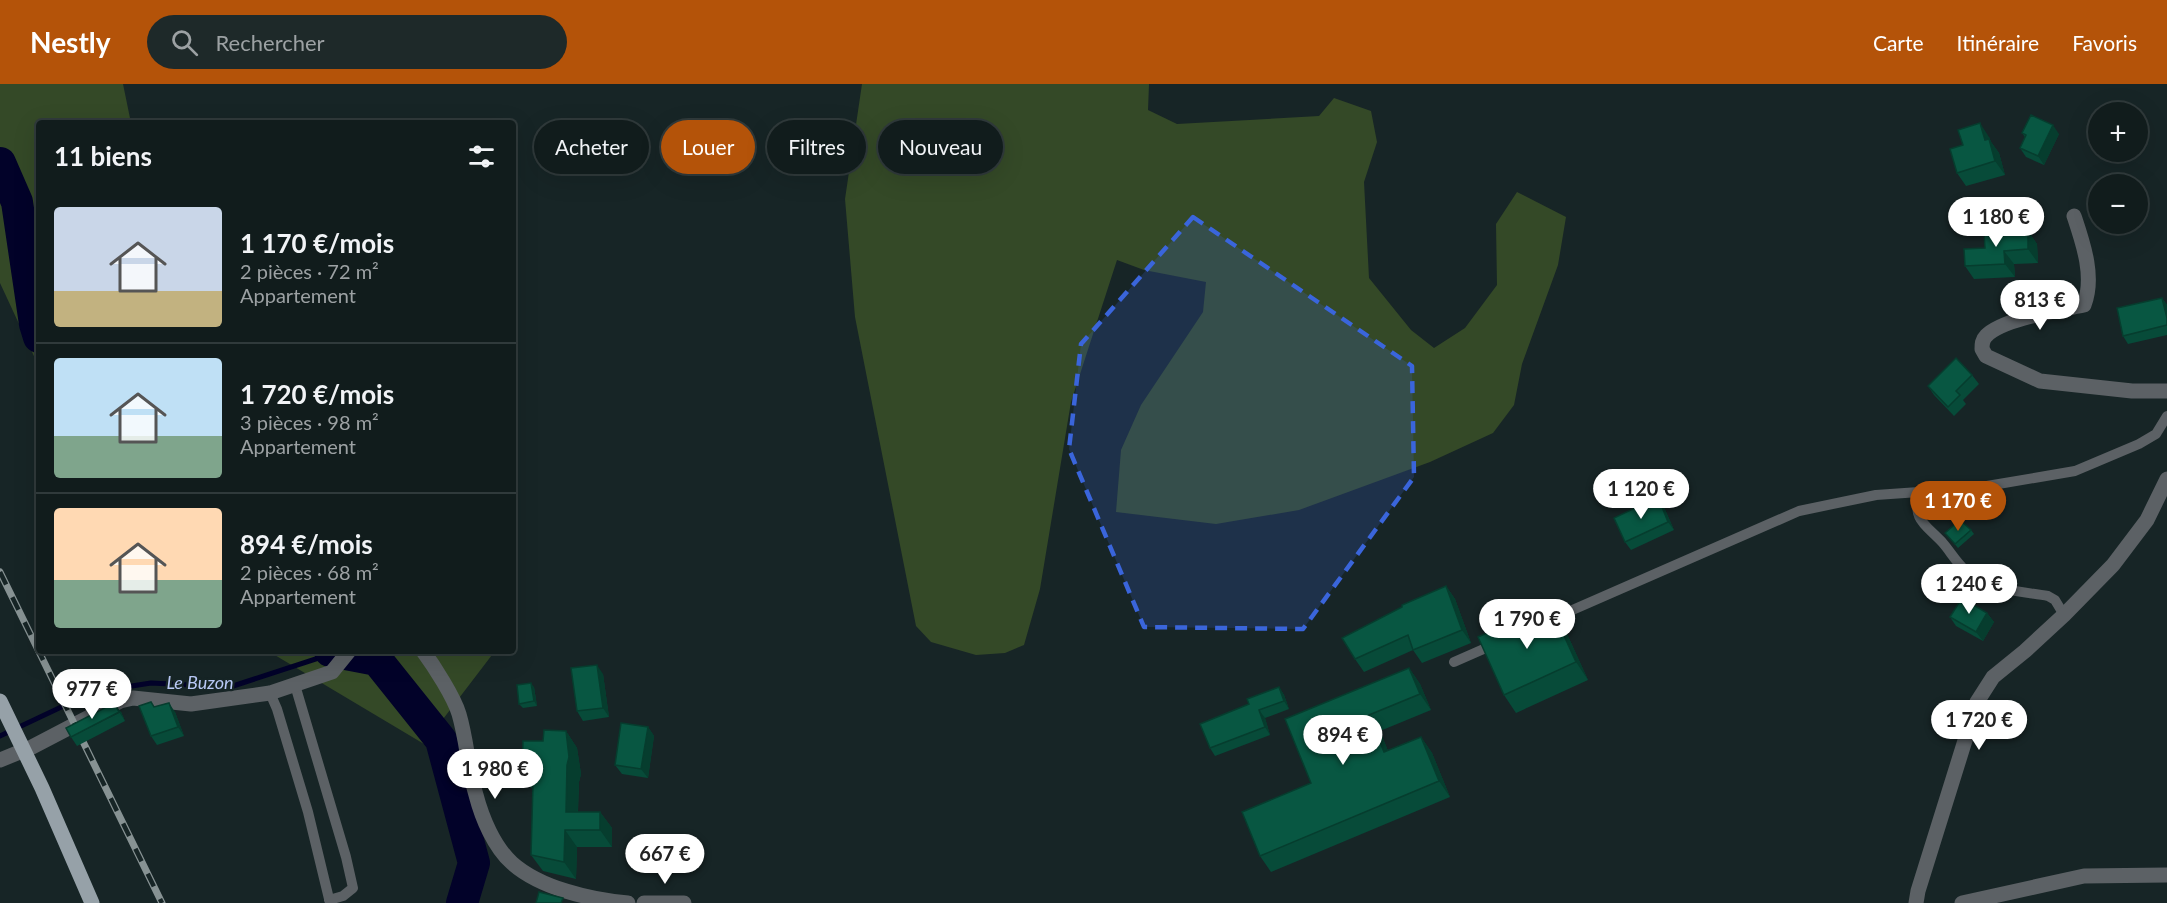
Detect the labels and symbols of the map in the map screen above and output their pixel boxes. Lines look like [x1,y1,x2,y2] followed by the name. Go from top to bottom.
[1941,197,2051,248] pin: 1 180 €
[1998,280,2082,331] pin: 813 €
[1586,469,1696,520] pin: 1 120 €
[1903,481,2013,532] pin: 1 170 €
[1914,564,2024,615] pin: 1 240 €
[1472,599,1582,650] pin: 1 790 €
[50,669,134,720] pin: 977 €
[166,671,234,693] water label: Le Buzon
[1924,700,2034,751] pin: 1 720 €
[1301,715,1385,766] pin: 894 €
[440,749,550,800] pin: 1 980 €
[623,834,707,885] pin: 667 €

